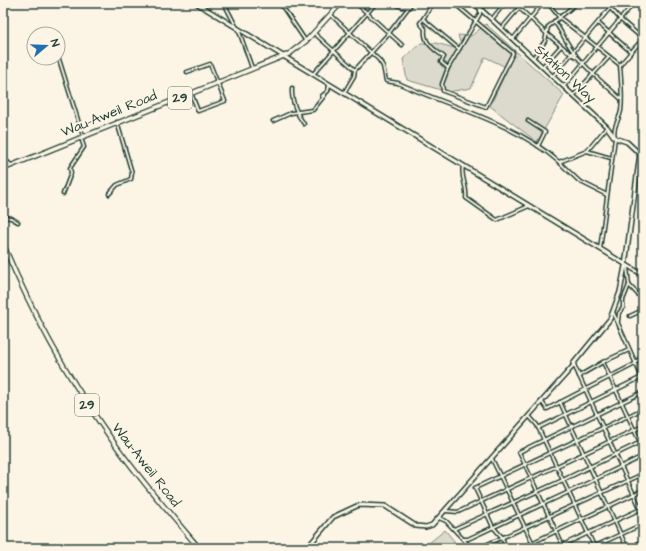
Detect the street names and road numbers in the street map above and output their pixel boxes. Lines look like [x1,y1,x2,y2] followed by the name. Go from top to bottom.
[530,40,601,108] street label: Station Way
[58,86,160,142] street label: Wau-Aweil Road
[168,87,192,109] road number: 29
[75,394,99,416] road number: 29
[107,419,185,511] street label: Wau-Aweil Road

